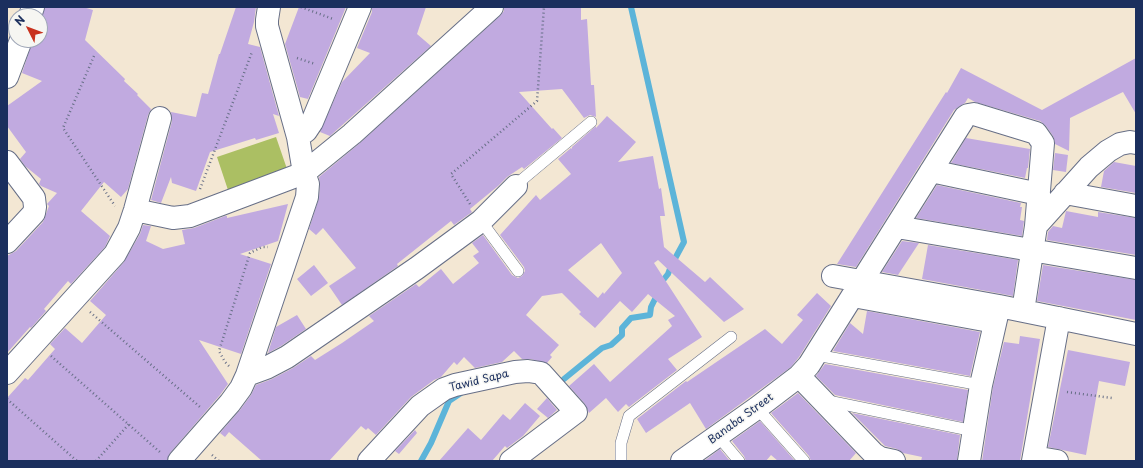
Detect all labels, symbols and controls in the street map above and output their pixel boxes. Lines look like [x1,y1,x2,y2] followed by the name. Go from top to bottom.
[8,8,48,48] north arrow
[10,11,29,29] text: N
[448,367,510,395] street label: Tawid Sapa
[706,391,776,447] street label: Banaba Street

